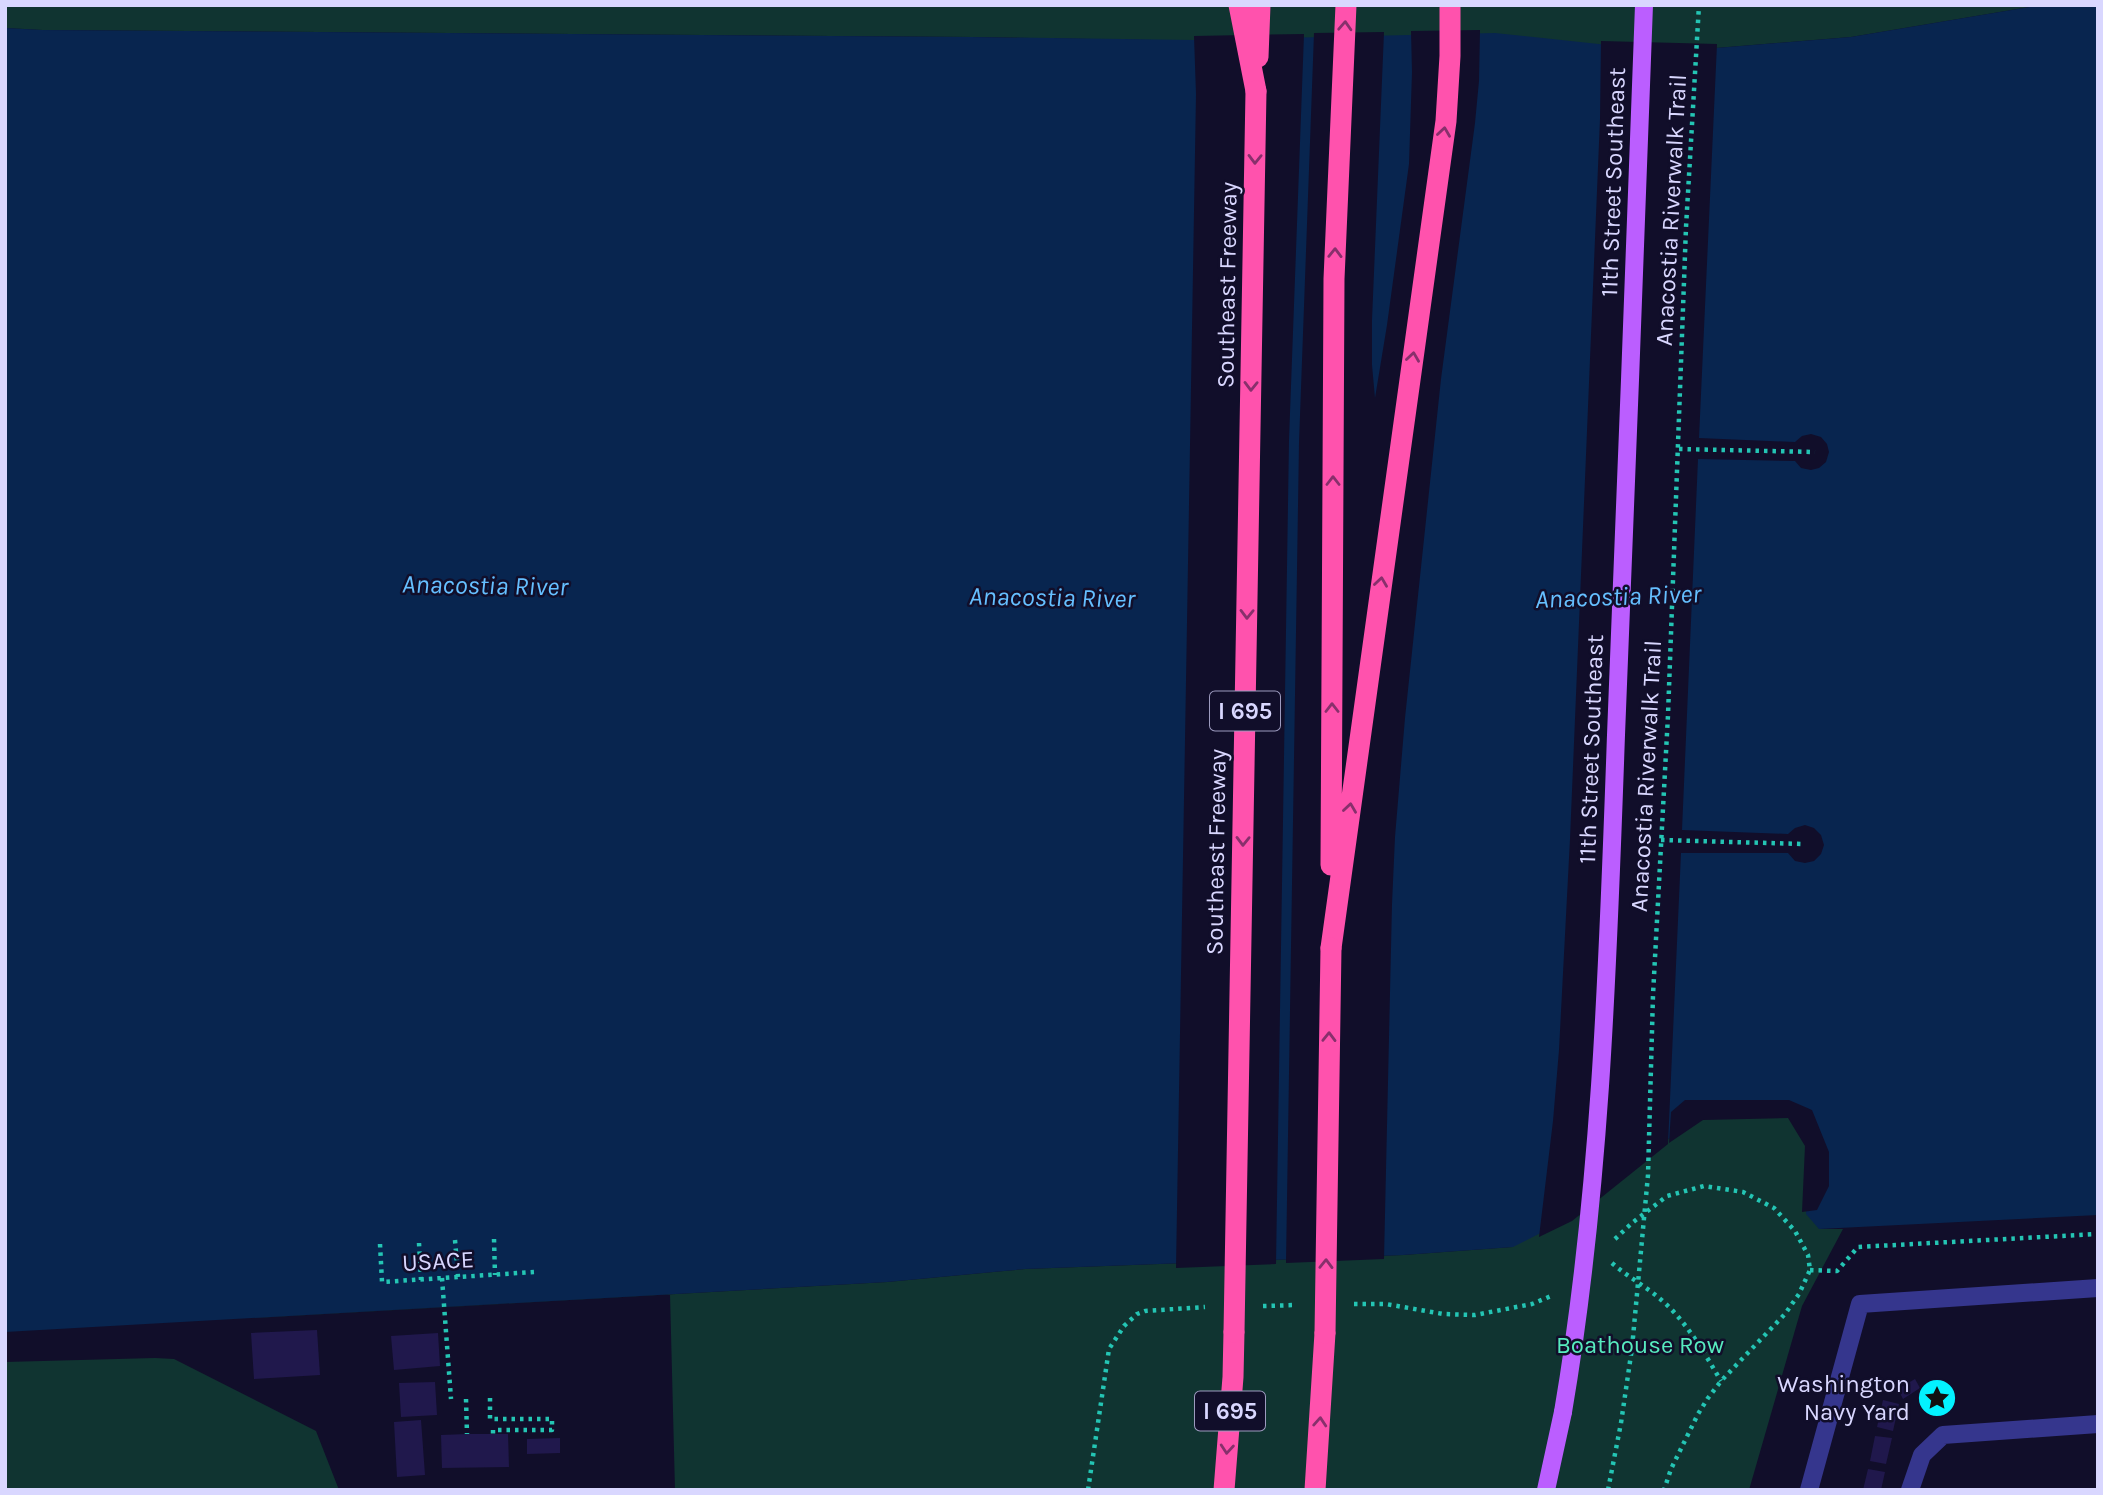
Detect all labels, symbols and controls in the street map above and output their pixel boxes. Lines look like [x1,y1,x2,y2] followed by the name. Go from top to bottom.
[1337,20,1352,31] one-way arrow
[1595,67,1631,297] street label: 11th Street Southeast
[1650,73,1692,347] street label: Anacostia Riverwalk Trail
[1436,126,1451,137] one-way arrow
[1247,154,1263,165] one-way arrow
[1211,182,1243,388] street label: Southeast Freeway
[1327,248,1343,258] one-way arrow
[1405,351,1420,363] one-way arrow
[1243,382,1259,392] one-way arrow
[1325,475,1341,486] one-way arrow
[402,569,569,602] water label: Anacostia River
[1374,576,1389,588] one-way arrow
[1534,578,1703,615] water label: Anacostia River
[969,581,1136,614] water label: Anacostia River
[1239,609,1255,620] one-way arrow
[1573,634,1609,864] street label: 11th Street Southeast
[1625,639,1667,913] street label: Anacostia Riverwalk Trail
[1210,692,1280,730] road number: I 695
[1324,703,1340,713] one-way arrow
[1200,749,1232,955] street label: Southeast Freeway
[1342,802,1357,813] one-way arrow
[1235,837,1251,847] one-way arrow
[1321,1031,1337,1042] one-way arrow
[401,1245,475,1277] street label: USACE
[1318,1259,1334,1269] one-way arrow
[1556,1331,1724,1359] park label: Boathouse Row
[1777,1370,1910,1426] place label: Washington Navy Yard
[1916,1377,1958,1419] place icon: Washington Navy Yard
[1195,1392,1265,1430] road number: I 695
[1312,1416,1327,1427] one-way arrow
[1220,1444,1235,1455] one-way arrow

